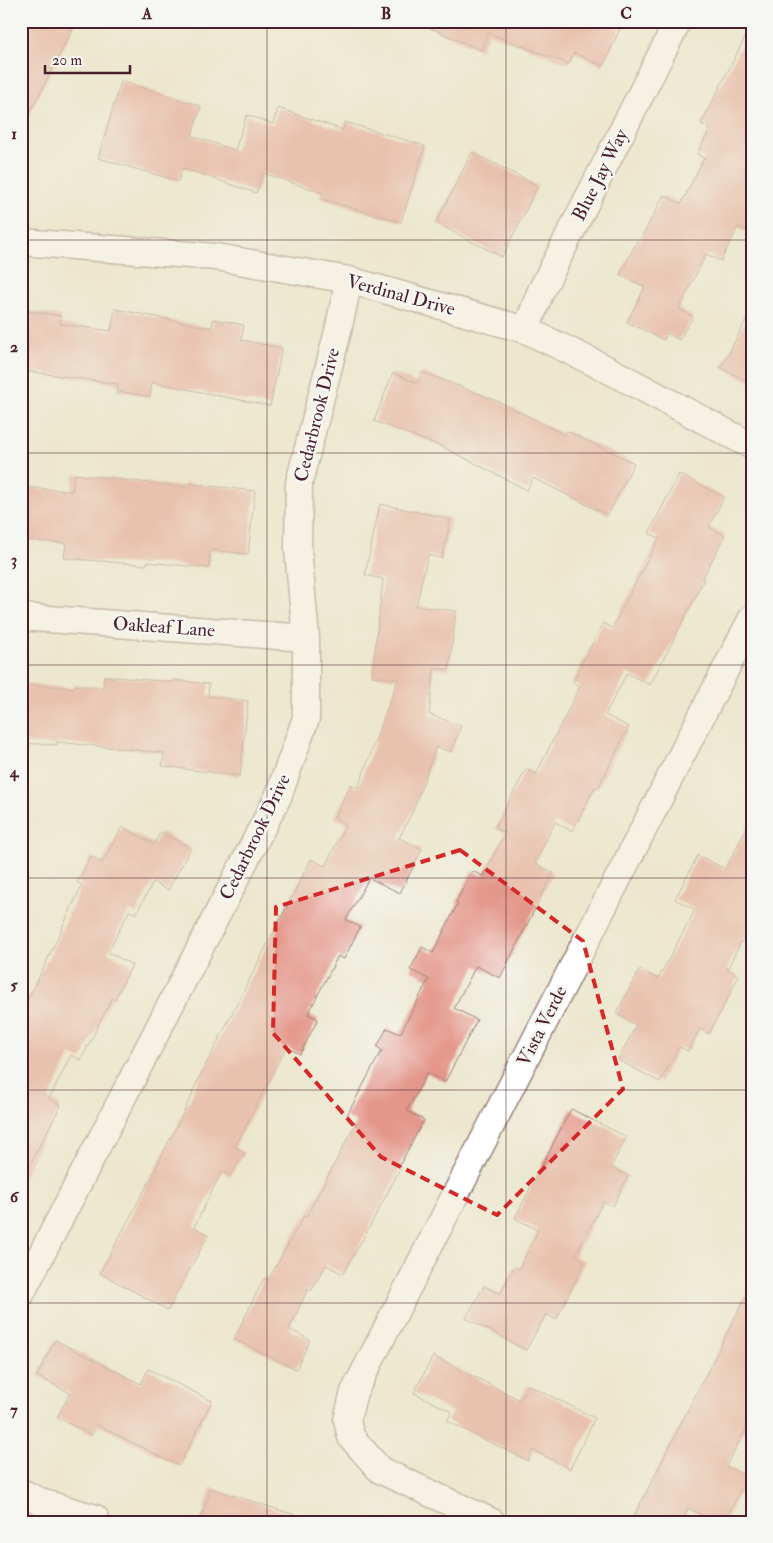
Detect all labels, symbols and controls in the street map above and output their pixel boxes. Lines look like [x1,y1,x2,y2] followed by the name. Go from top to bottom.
[141,4,153,24] text: A
[381,4,391,24] text: B
[620,4,632,24] text: C
[45,42,130,74] scale bar
[52,51,82,70] text: 20 m
[11,124,17,144] text: 1
[567,124,634,225] street label: Blue Jay Way
[344,269,458,321] street label: Verdinal Drive
[10,337,18,357] text: 2
[289,345,345,484] street label: Cedarbrook Drive
[11,550,17,570] text: 3
[112,611,216,643] street label: Oakleaf Lane
[9,762,20,782] text: 4
[214,770,296,904] street label: Cedarbrook Drive
[10,975,18,995] text: 5
[512,982,572,1070] street label: Vista Verde
[10,1187,20,1207] text: 6
[10,1400,18,1420] text: 7

